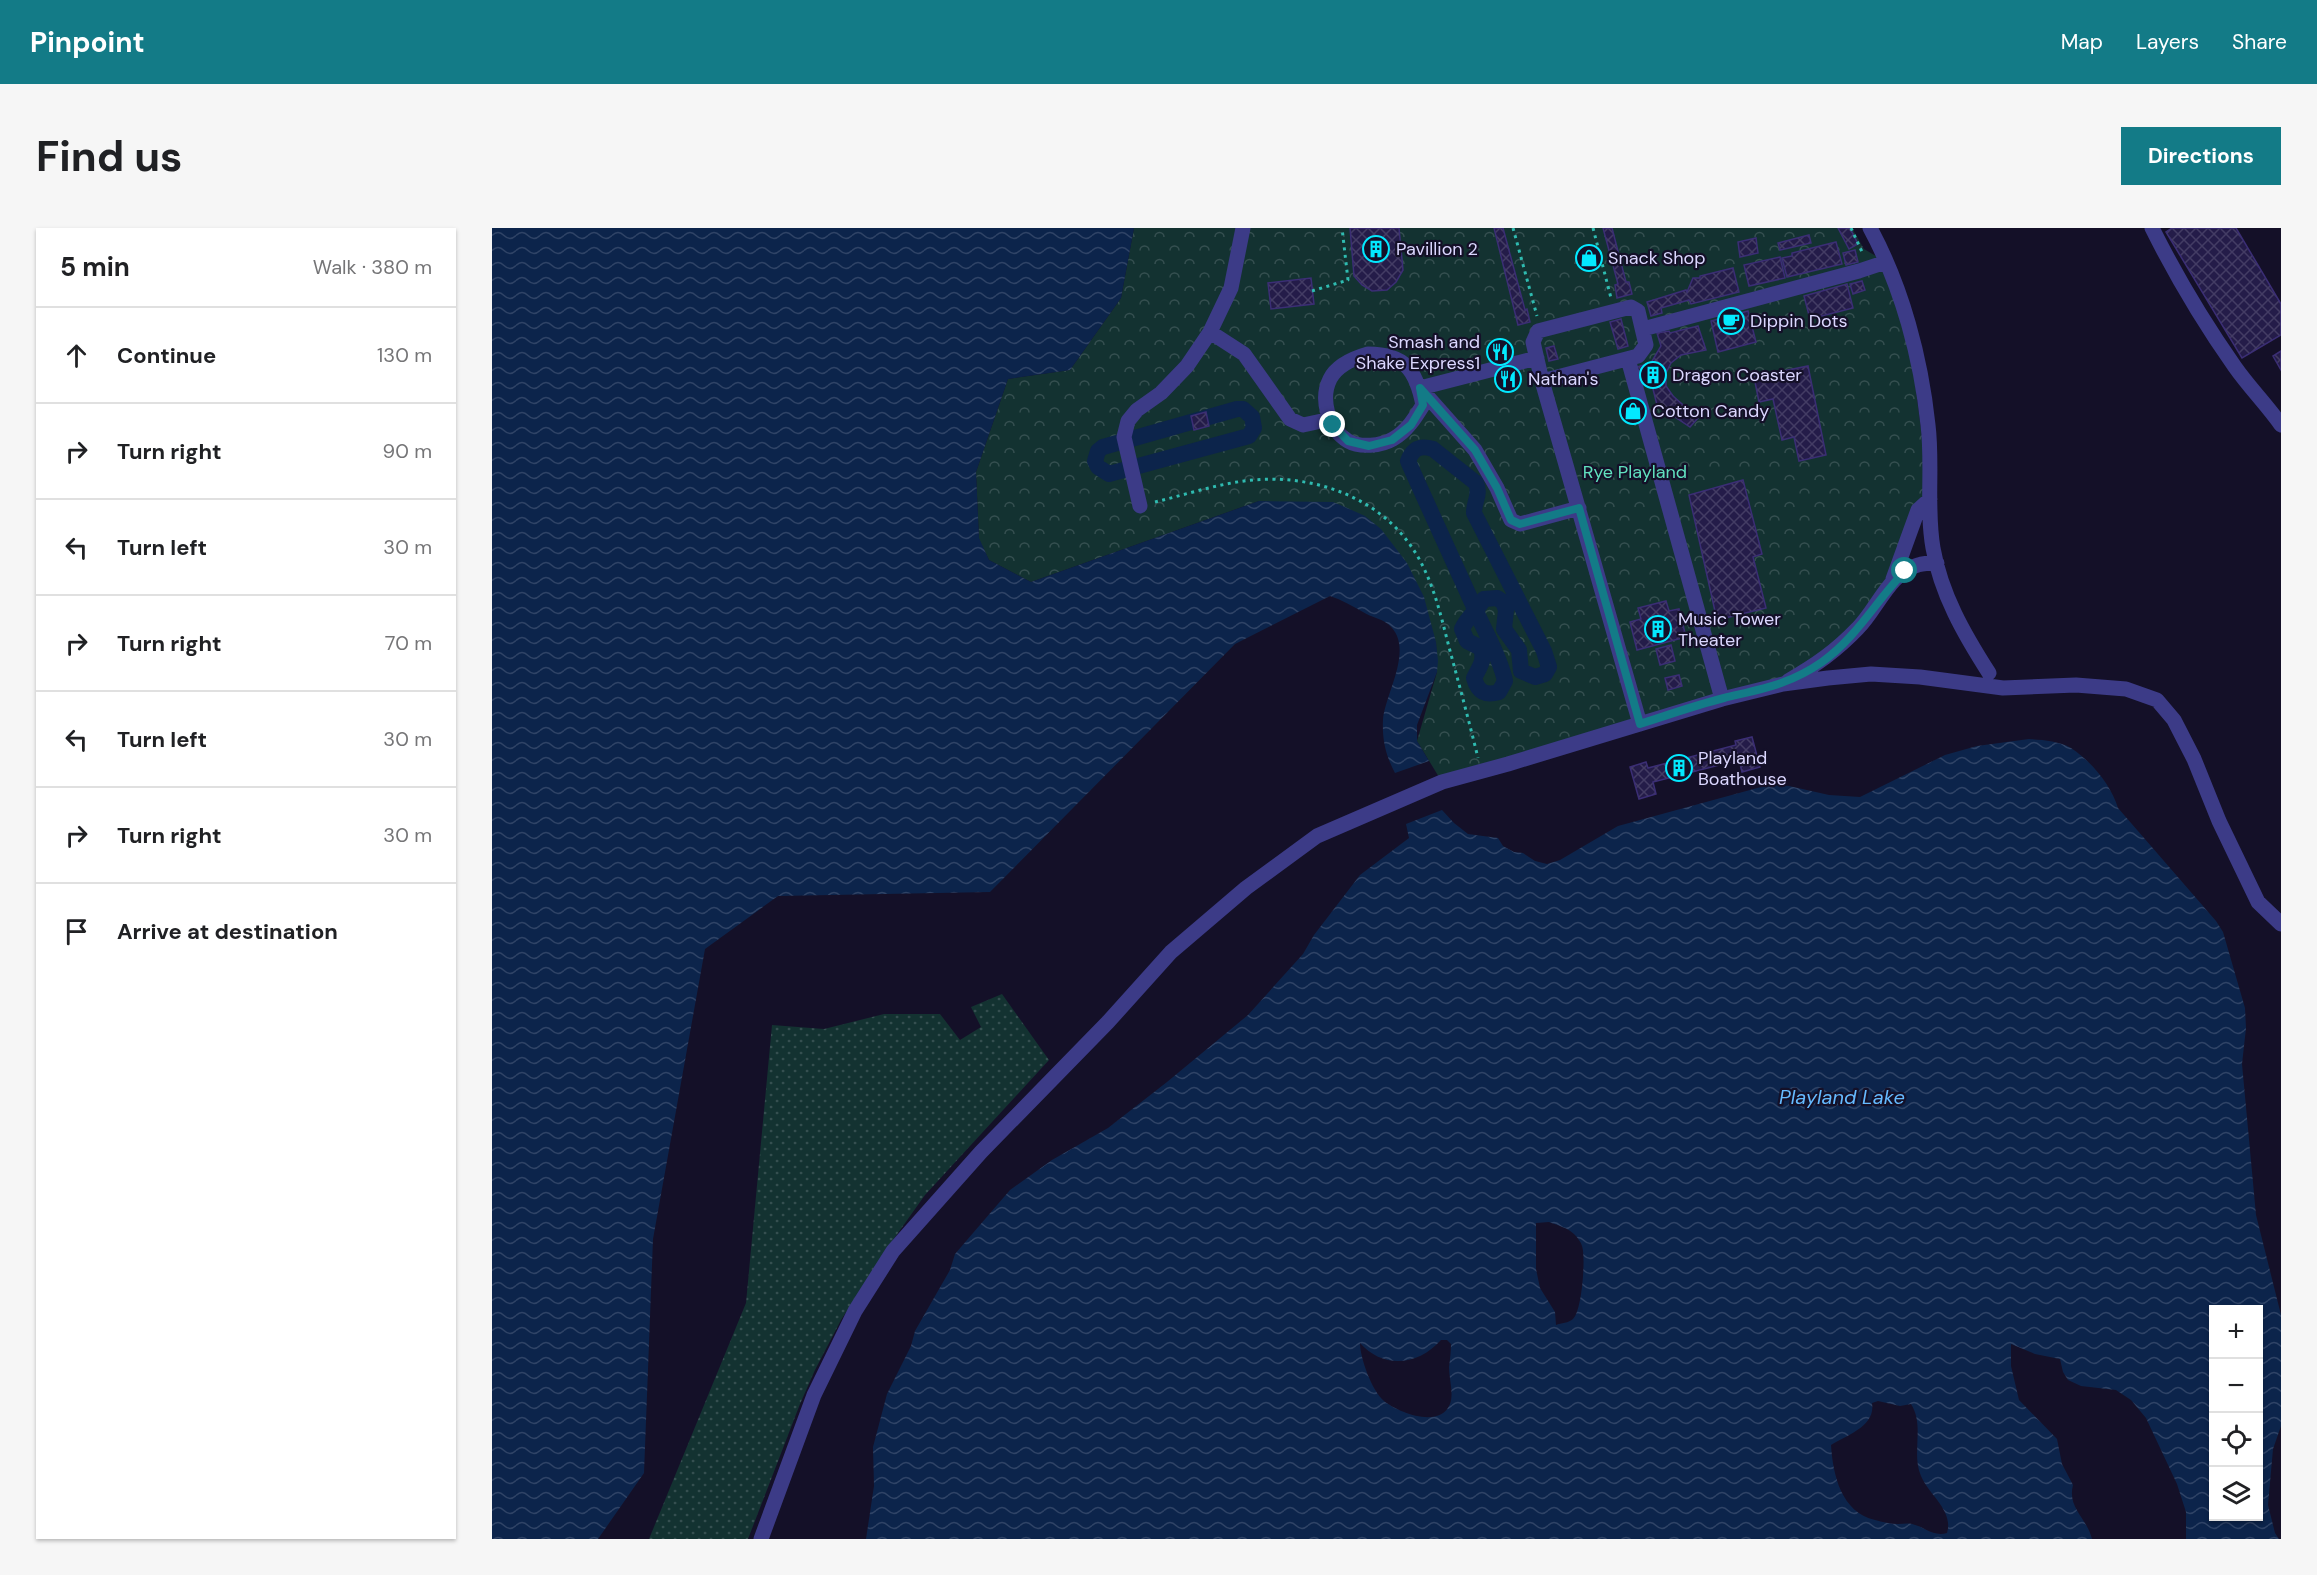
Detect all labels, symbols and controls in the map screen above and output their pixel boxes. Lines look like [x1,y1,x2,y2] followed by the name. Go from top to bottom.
[30,24,145,61] text: Pinpoint
[2061,28,2103,56] text: Map
[2136,28,2199,56] text: Layers
[2232,28,2287,56] text: Share
[2121,127,2281,185] button: Directions
[36,129,182,184] text: Find us
[1361,234,1391,264] building icon: Pavillion 2
[1396,237,1478,261] place label: Pavillion 2
[1574,243,1604,273] shop icon: Snack Shop
[1608,246,1705,270] place label: Snack Shop
[60,250,130,284] text: 5 min
[313,254,432,280] text: Walk · 380 m
[1716,306,1746,336] cafe icon: Dippin Dots
[1750,309,1847,333] place label: Dippin Dots
[1356,330,1480,375] place label: Smash and Shake Express1
[1485,337,1515,367] restaurant icon: Smash and Shake Express1
[60,339,93,372] icon: ahead
[117,341,216,370] text: Continue
[377,342,432,368] text: 130 m
[1638,360,1668,390] building icon: Dragon Coaster
[1672,363,1802,387] place label: Dragon Coaster
[1493,364,1523,394] restaurant icon: Nathan's
[1528,367,1599,391] place label: Nathan's
[1618,396,1648,426] shop icon: Cotton Candy
[1652,399,1769,423] place label: Cotton Candy
[1319,411,1345,437] route end
[60,435,93,468] icon: right
[117,437,222,466] text: Turn right
[383,438,432,464] text: 90 m
[1583,460,1687,484] park label: Rye Playland
[60,531,93,564] icon: left
[117,533,207,562] text: Turn left
[383,534,432,560] text: 30 m
[1891,557,1917,583] route start
[1678,607,1781,652] place label: Music Tower Theater
[1643,614,1673,644] building icon: Music Tower Theater
[60,627,93,660] icon: right
[117,629,222,658] text: Turn right
[385,630,432,656] text: 70 m
[60,723,93,756] icon: left
[117,725,207,754] text: Turn left
[383,726,432,752] text: 30 m
[1698,746,1787,791] place label: Playland Boathouse
[1664,753,1694,783] building icon: Playland Boathouse
[60,819,93,852] icon: right
[117,821,222,850] text: Turn right
[383,822,432,848] text: 30 m
[60,915,93,948] icon: arrive
[117,917,338,946] text: Arrive at destination
[1779,1084,1905,1110] water label: Playland Lake
[2209,1305,2263,1521] map controls
[2209,1305,2263,1359] button: +
[2209,1359,2263,1413] button: −
[2209,1413,2263,1467] button: locate
[2209,1467,2263,1521] button: layers

